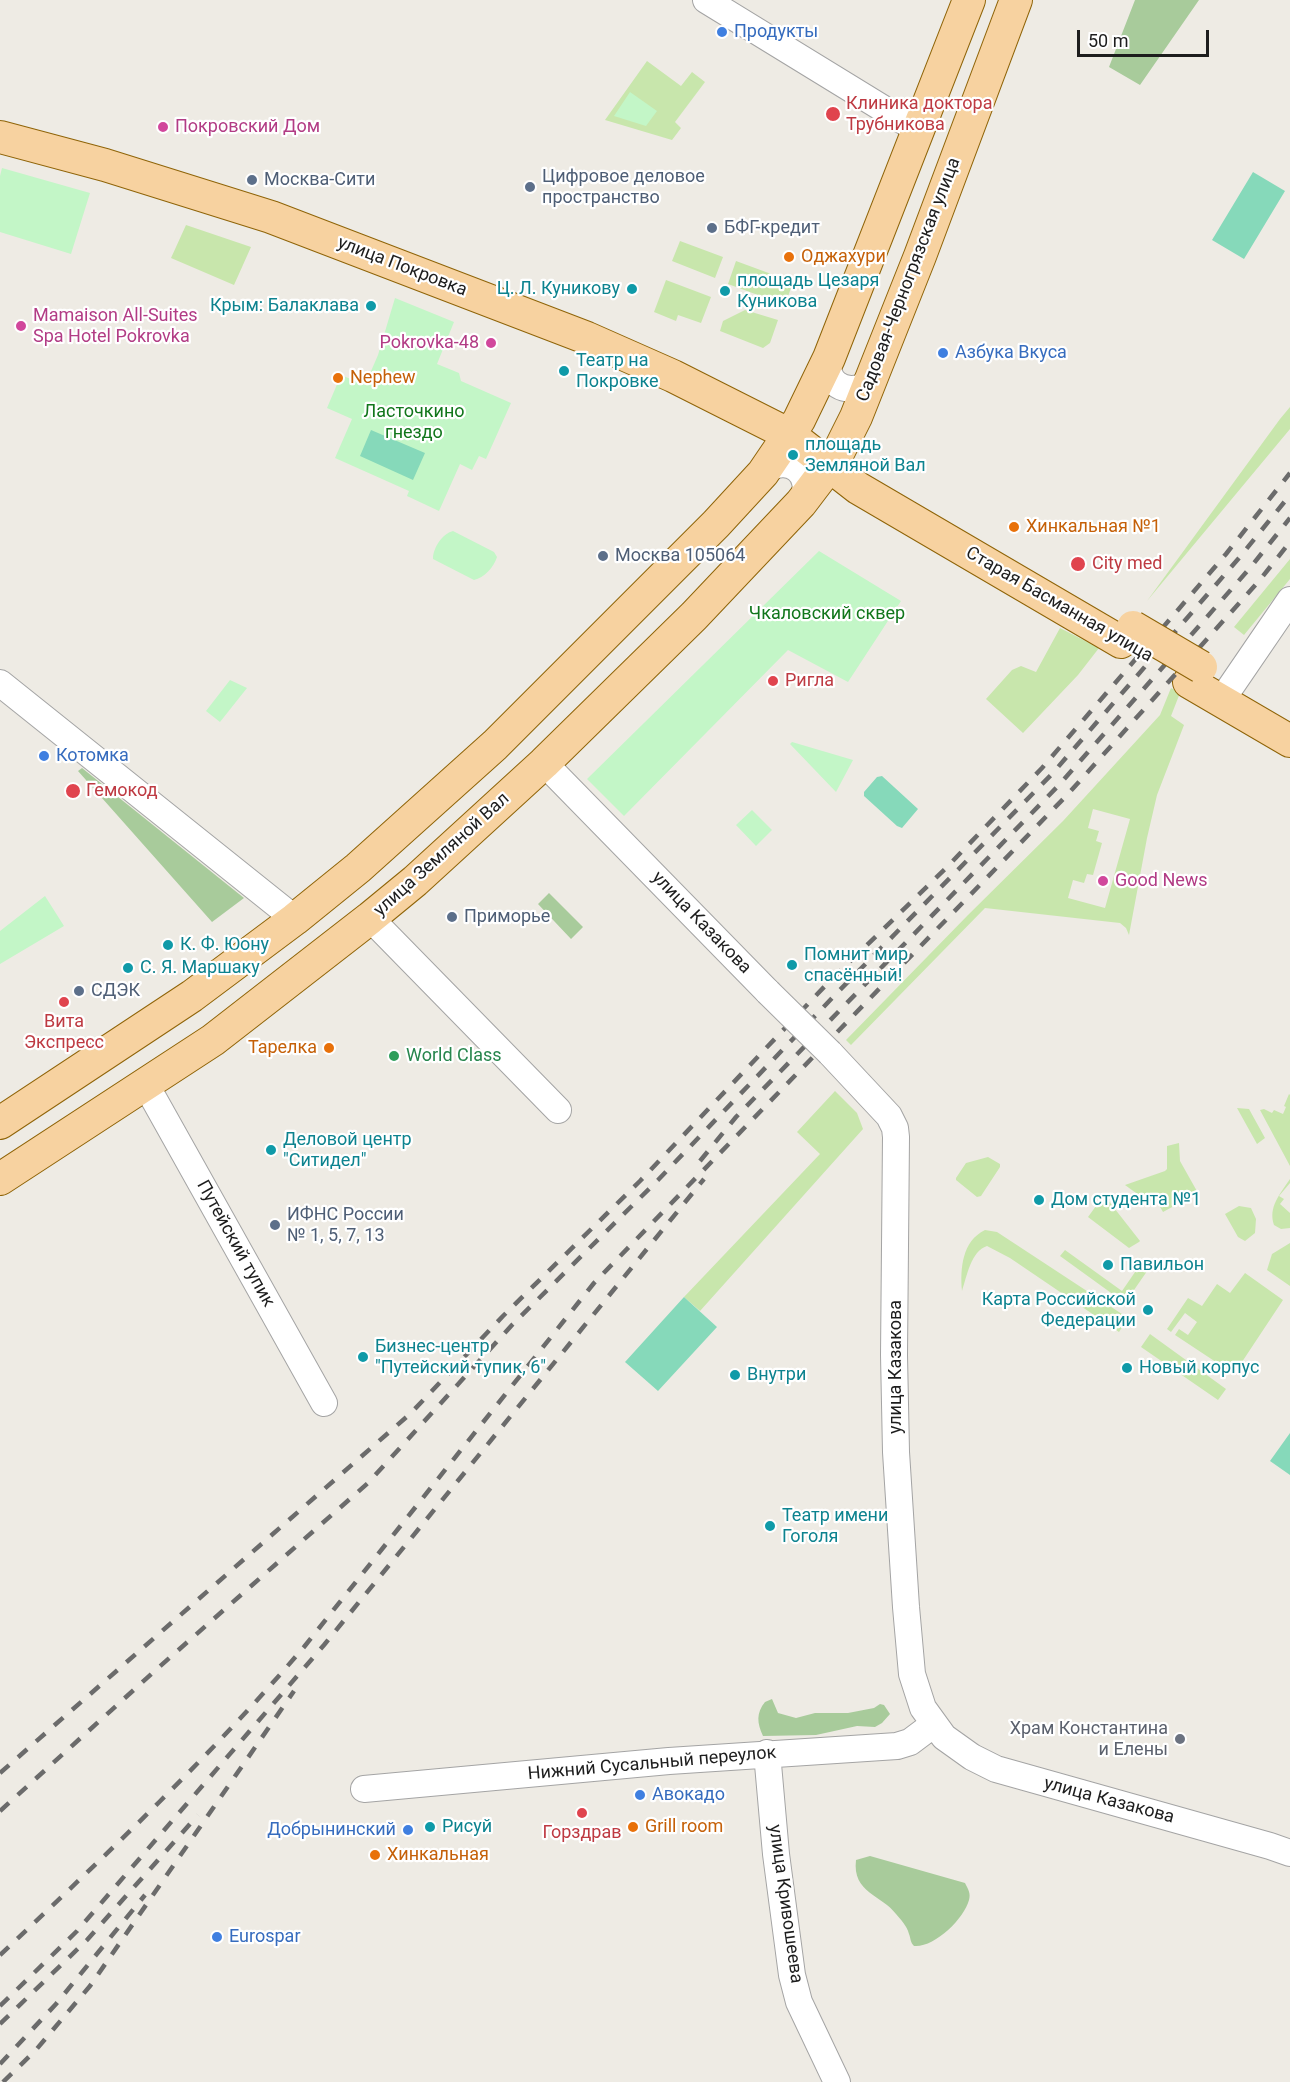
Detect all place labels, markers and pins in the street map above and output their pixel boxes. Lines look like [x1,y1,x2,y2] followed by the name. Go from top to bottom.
[734,21,818,43] place label: Продукты
[715,25,729,39] marker: Продукты
[846,93,992,136] place label: Клиника доктора Трубникова
[824,105,842,123] marker: Клиника доктора Трубникова
[175,116,320,138] place label: Покровский Дом
[156,120,170,134] marker: Покровский Дом
[542,166,705,208] place label: Цифровое деловое пространство
[264,169,375,191] place label: Москва-Сити
[245,173,259,187] marker: Москва-Сити
[523,180,537,194] marker: Цифровое деловое пространство
[724,217,820,239] place label: БФГ-кредит
[705,221,719,235] marker: БФГ-кредит
[801,246,886,268] place label: Оджахури
[782,250,796,264] marker: Оджахури
[737,270,879,312] place label: площадь Цезаря Куникова
[497,278,620,300] place label: Ц. Л. Куникову
[625,282,639,296] marker: Ц. Л. Куникову
[718,284,732,298] marker: площадь Цезаря Куникова
[210,295,359,317] place label: Крым: Балаклава
[364,299,378,313] marker: Крым: Балаклава
[33,305,198,348] place label: Mamaison All-Suites Spa Hotel Pokrovka
[14,319,28,333] marker: Mamaison All-Suites Spa Hotel Pokrovka
[379,332,479,354] place label: Pokrovka-48
[484,336,498,350] marker: Pokrovka-48
[955,342,1067,364] place label: Азбука Вкуса
[936,346,950,360] marker: Азбука Вкуса
[576,350,659,392] place label: Театр на Покровке
[557,364,571,378] marker: Театр на Покровке
[350,367,415,389] place label: Nephew
[331,371,345,385] marker: Nephew
[805,434,926,476] place label: площадь Земляной Вал
[786,448,800,462] marker: площадь Земляной Вал
[1026,516,1161,538] place label: Хинкальная №1
[1007,520,1021,534] marker: Хинкальная №1
[615,545,745,567] place label: Москва 105064
[596,549,610,563] marker: Москва 105064
[1092,553,1162,575] place label: City med
[1069,555,1087,573] marker: City med
[785,670,834,692] place label: Ригла
[766,674,780,688] marker: Ригла
[56,745,129,767] place label: Котомка
[37,749,51,763] marker: Котомка
[86,780,158,802] place label: Гемокод
[64,782,82,800] marker: Гемокод
[1115,870,1208,892] place label: Good News
[1096,874,1110,888] marker: Good News
[464,906,550,928] place label: Приморье
[445,910,459,924] marker: Приморье
[180,934,269,956] place label: К. Ф. Юону
[161,938,175,952] marker: К. Ф. Юону
[804,944,908,986] place label: Помнит мир спасённый!
[140,957,260,979] place label: С. Я. Маршаку
[785,958,799,972] marker: Помнит мир спасённый!
[121,961,135,975] marker: С. Я. Маршаку
[91,980,140,1002] place label: СДЭК
[72,984,86,998] marker: СДЭК
[57,995,71,1009] marker: Вита Экспресс
[24,1011,104,1054] place label: Вита Экспресс
[248,1037,317,1059] place label: Тарелка
[322,1041,336,1055] marker: Тарелка
[406,1045,502,1067] place label: World Class
[387,1049,401,1063] marker: World Class
[283,1129,412,1172] place label: Деловой центр "Ситидел"
[264,1143,278,1157] marker: Деловой центр "Ситидел"
[1051,1189,1201,1211] place label: Дом студента №1
[1032,1193,1046,1207] marker: Дом студента №1
[287,1204,404,1246] place label: ИФНС России № 1, 5, 7, 13
[268,1218,282,1232] marker: ИФНС России № 1, 5, 7, 13
[1120,1254,1204,1276] place label: Павильон
[1101,1258,1115,1272] marker: Павильон
[982,1289,1136,1332] place label: Карта Российской Федерации
[1141,1303,1155,1317] marker: Карта Российской Федерации
[375,1336,546,1378] place label: Бизнес-центр "Путейский тупик, 6"
[356,1350,370,1364] marker: Бизнес-центр "Путейский тупик, 6"
[1139,1357,1259,1379] place label: Новый корпус
[1120,1361,1134,1375] marker: Новый корпус
[747,1364,806,1386] place label: Внутри
[728,1368,742,1382] marker: Внутри
[782,1505,888,1547] place label: Театр имени Гоголя
[763,1519,777,1533] marker: Театр имени Гоголя
[1010,1718,1168,1760] place label: Храм Константина и Елены
[1173,1732,1187,1746] marker: Храм Константина и Елены
[652,1784,725,1806] place label: Авокадо
[633,1788,647,1802] marker: Авокадо
[575,1806,589,1820] marker: Горздрав
[442,1816,492,1838] place label: Рисуй
[645,1816,723,1838] place label: Grill room
[267,1819,396,1841] place label: Добрынинский
[423,1820,437,1834] marker: Рисуй
[626,1820,640,1834] marker: Grill room
[543,1822,621,1844] place label: Горздрав
[401,1823,415,1837] marker: Добрынинский
[387,1844,489,1866] place label: Хинкальная
[368,1848,382,1862] marker: Хинкальная
[229,1926,300,1948] place label: Eurospar
[210,1930,224,1944] marker: Eurospar

